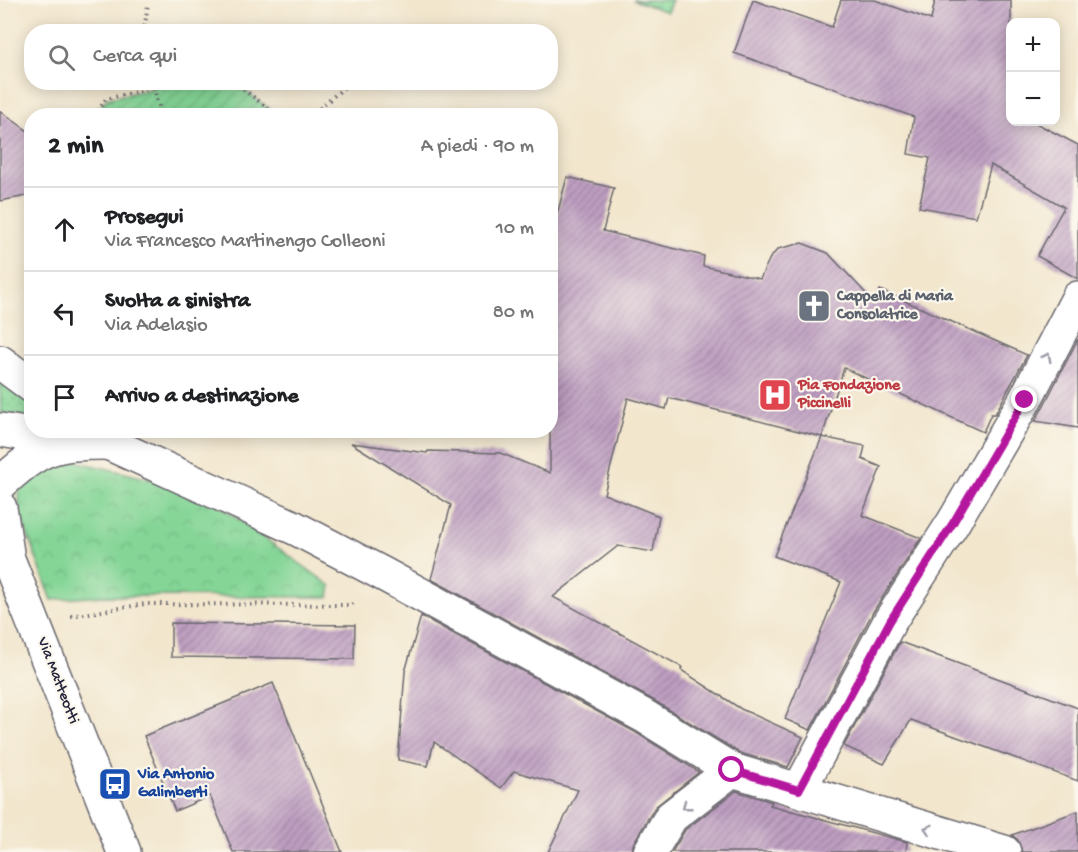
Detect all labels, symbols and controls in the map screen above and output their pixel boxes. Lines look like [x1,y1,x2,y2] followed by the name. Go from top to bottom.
[1006,18,1060,126] map controls
[1006,18,1060,72] button: +
[24,24,558,90] search box
[45,41,78,74] icon: search
[93,44,177,70] text: Cerca qui
[1006,72,1060,126] button: −
[48,132,103,163] text: 2 min
[421,136,534,159] text: A piedi · 90 m
[105,205,183,231] text: Prosegui
[48,213,81,246] icon: ahead
[496,218,534,241] text: 10 m
[105,231,386,254] text: Via Francesco Martinengo Colleoni
[796,288,832,324] church icon: Cappella di Maria Consolatrice
[836,288,954,325] place label: Cappella di Maria Consolatrice
[105,289,250,315] text: Svolta a sinistra
[48,297,81,330] icon: left
[493,302,534,325] text: 80 m
[105,315,208,338] text: Via Adelasio
[1040,352,1051,363] one-way arrow
[757,377,793,413] hospital icon: Pia Fondazione Piccinelli
[797,377,901,414] place label: Pia Fondazione Piccinelli
[48,381,81,414] icon: arrive
[105,384,299,410] text: Arrivo a destinazione
[1011,386,1037,412] route end
[31,634,82,727] street label: Via Matteotti
[718,756,744,782] route start
[97,766,133,802] bus stop icon: Via Antonio Galimberti
[137,766,215,803] place label: Via Antonio Galimberti
[682,798,693,809] one-way arrow
[923,824,934,836] one-way arrow

